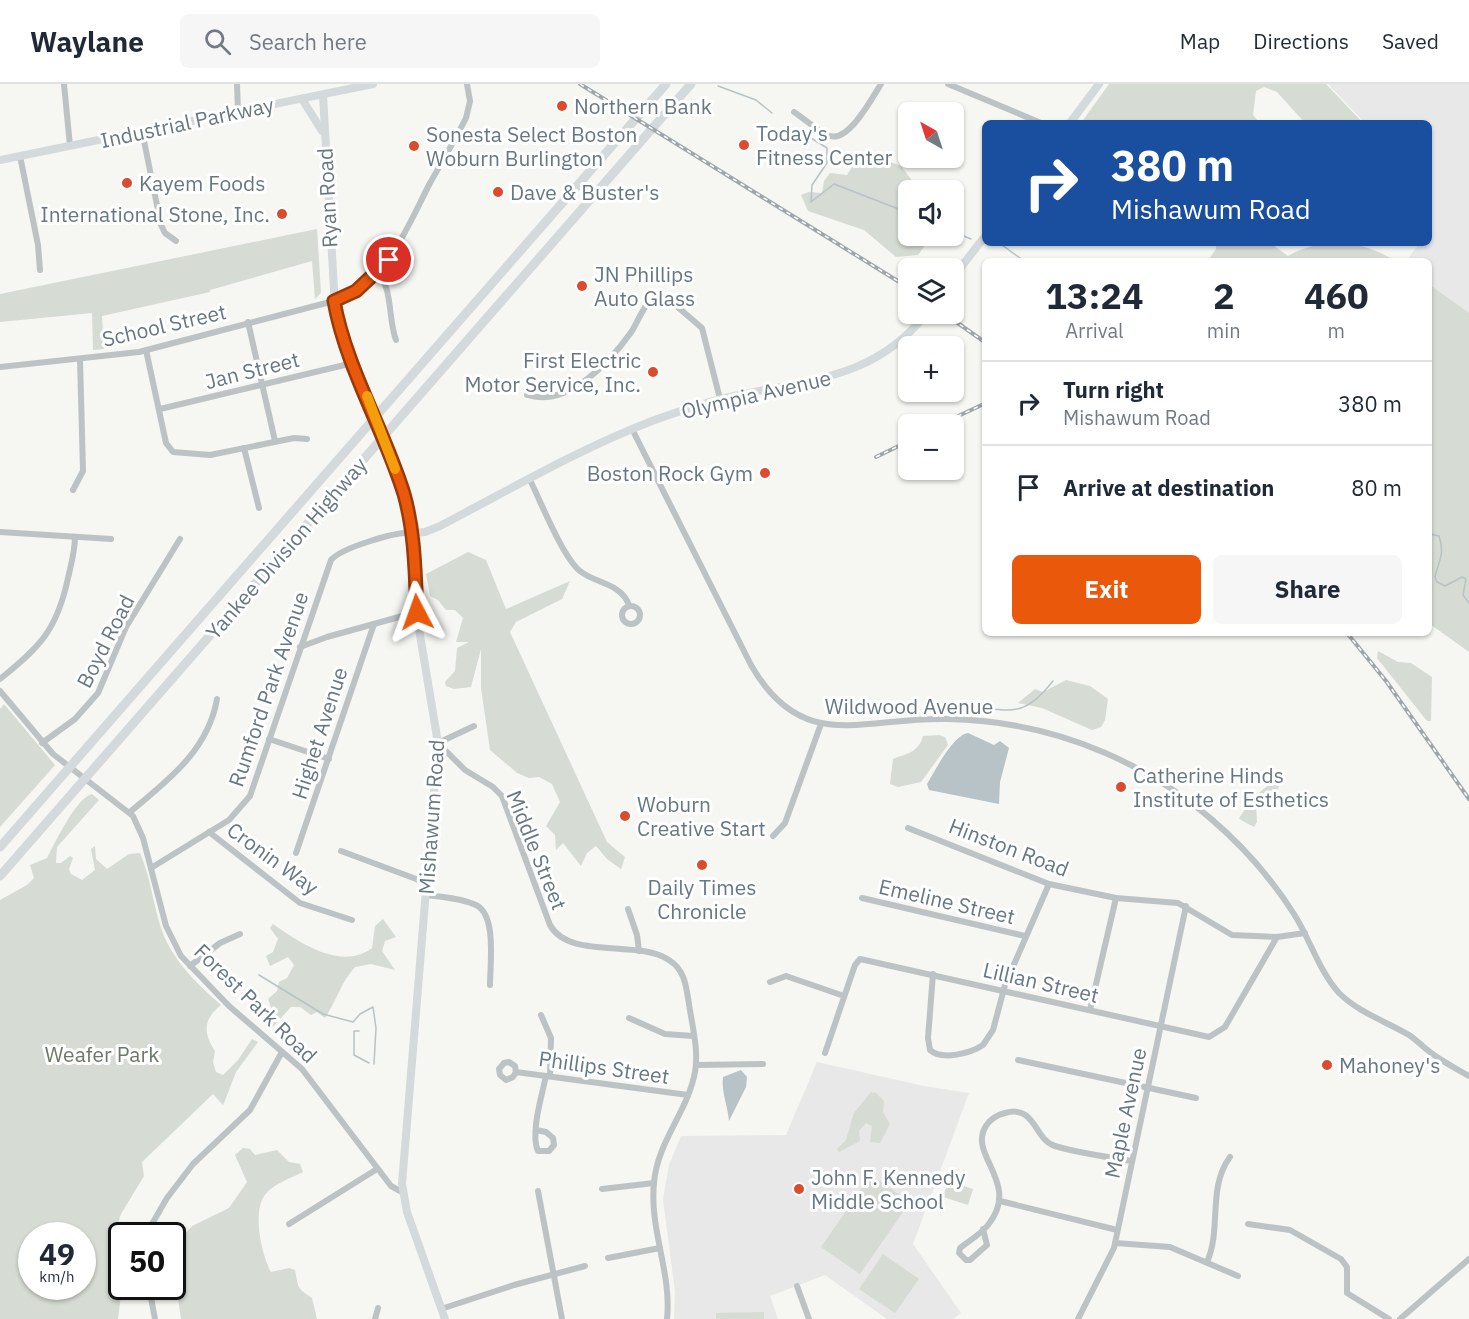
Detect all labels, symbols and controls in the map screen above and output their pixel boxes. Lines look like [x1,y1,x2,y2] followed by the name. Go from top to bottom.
[180,14,600,68] search box
[30,23,144,60] text: Waylane
[201,25,234,58] icon: search
[249,27,367,56] text: Search here
[1180,27,1220,55] text: Map
[1253,27,1349,55] text: Directions
[1382,27,1439,55] text: Saved
[98,90,277,154] street label: Industrial Parkway
[574,92,712,120] place label: Northern Bank
[555,99,569,113] marker: Northern Bank
[898,102,964,168] north arrow
[898,102,964,480] map controls
[756,119,892,171] place label: Today's Fitness Center
[426,120,637,172] place label: Sonesta Select Boston Woburn Burlington
[737,138,751,152] marker: Today's Fitness Center
[1111,138,1234,193] text: 380 m
[407,139,421,153] marker: Sonesta Select Boston Woburn Burlington
[1012,144,1090,222] icon: right
[310,147,344,249] street label: Ryan Road
[139,169,265,197] place label: Kayem Foods
[120,176,134,190] marker: Kayem Foods
[510,178,660,206] place label: Dave & Buster's
[898,180,964,246] button: sound
[491,185,505,199] marker: Dave & Buster's
[1111,191,1311,226] text: Mishawum Road
[40,200,270,228] place label: International Stone, Inc.
[275,207,289,221] marker: International Stone, Inc.
[363,234,414,285] pin
[372,243,405,276] icon: arrive
[898,258,964,324] button: layers
[594,260,695,312] place label: JN Phillips Auto Glass
[1045,272,1144,319] text: 13:24
[1213,272,1235,319] text: 2
[1304,272,1369,319] text: 460
[575,279,589,293] marker: JN Phillips Auto Glass
[99,297,229,353] street label: School Street
[1065,317,1124,344] text: Arrival
[1207,317,1241,344] text: min
[1328,317,1345,344] text: m
[898,336,964,402] button: +
[202,345,302,395] street label: Jan Street
[464,346,641,398] place label: First Electric Motor Service, Inc.
[678,363,834,425] street label: Olympia Avenue
[646,365,660,379] marker: First Electric Motor Service, Inc.
[1063,375,1164,404] text: Turn right
[1012,387,1045,420] icon: right
[1338,389,1402,418] text: 380 m
[1063,404,1211,431] text: Mishawum Road
[898,414,964,480] button: −
[199,451,373,645] street label: Yankee Division Highway
[587,459,753,487] place label: Boston Rock Gym
[758,466,772,480] marker: Boston Rock Gym
[1012,471,1045,504] icon: arrive
[1063,473,1274,502] text: Arrive at destination
[1351,473,1402,502] text: 80 m
[1012,555,1201,624] button: Exit
[1213,555,1402,624] button: Share
[385,580,449,644] position arrow
[221,588,315,790] street label: Rumford Park Avenue
[70,590,140,692] street label: Boyd Road
[285,663,353,803] street label: Highet Avenue
[825,692,993,720] street label: Wildwood Avenue
[412,739,450,895] street label: Mishawum Road
[1133,761,1329,813] place label: Catherine Hinds Institute of Esthetics
[1114,780,1128,794] marker: Catherine Hinds Institute of Esthetics
[500,786,574,914] street label: Middle Street
[637,790,766,842] place label: Woburn Creative Start
[618,809,632,823] marker: Woburn Creative Start
[945,811,1073,883] street label: Hinston Road
[222,815,325,901] street label: Cronin Way
[695,858,709,872] marker: Daily Times Chronicle
[876,872,1018,930] street label: Emeline Street
[648,873,756,925] place label: Daily Times Chronicle
[189,937,323,1069] street label: Forest Park Road
[980,955,1102,1009] street label: Lillian Street
[45,1040,159,1068] park label: Weafer Park
[537,1044,671,1090] street label: Phillips Street
[1098,1045,1152,1181] street label: Maple Avenue
[1339,1051,1441,1079] place label: Mahoney's
[1320,1058,1334,1072] marker: Mahoney's
[811,1163,966,1215] place label: John F. Kennedy Middle School
[792,1182,806,1196] marker: John F. Kennedy Middle School
[108,1222,186,1300] speed limit sign: 50
[39,1234,75,1273] text: 49
[39,1267,75,1286] text: km/h

